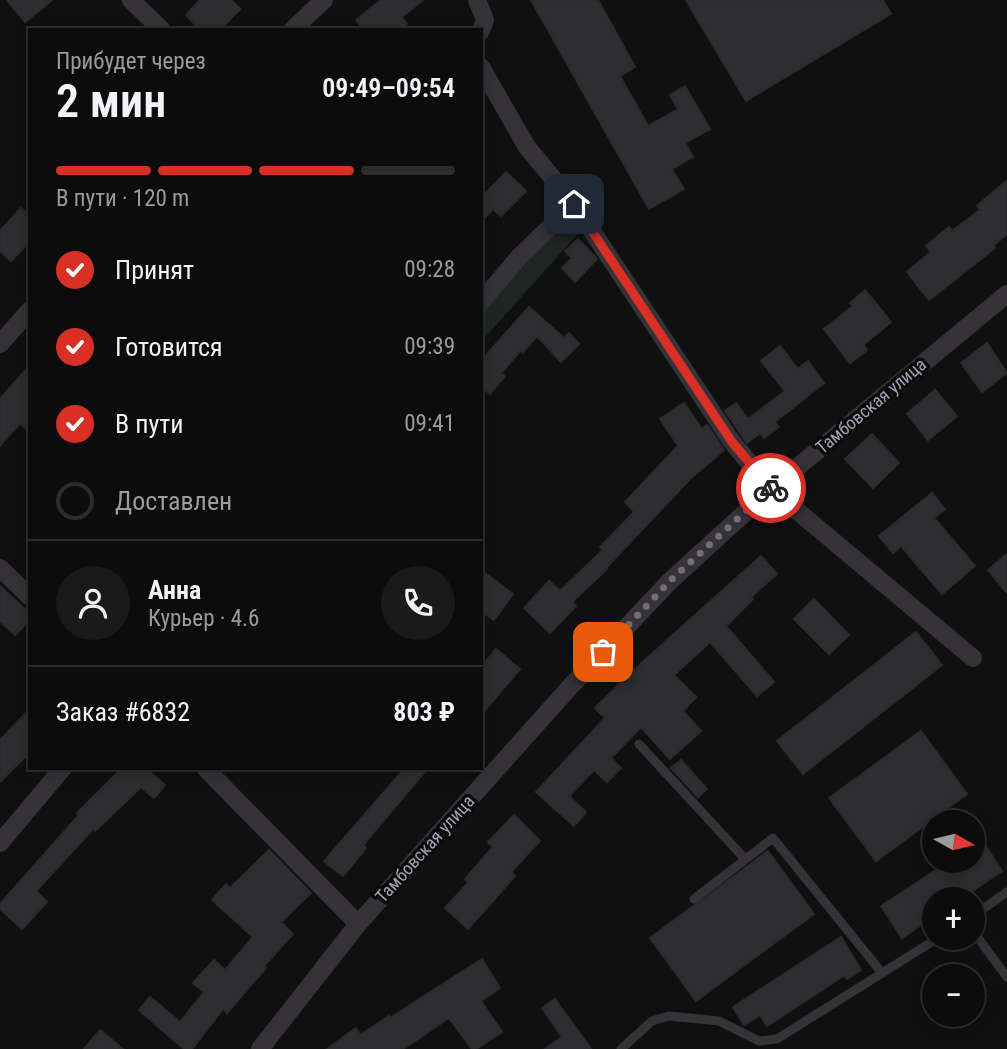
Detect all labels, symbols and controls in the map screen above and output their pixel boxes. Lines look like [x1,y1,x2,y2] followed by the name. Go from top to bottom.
[56,48,206,75] text: Прибудет через
[322,73,455,103] text: 09:49–09:54
[56,74,166,128] text: 2 мин
[544,174,604,234] pin
[56,185,189,212] text: В пути · 120 m
[555,185,593,223] icon: home
[56,251,94,289] icon: check
[115,255,194,285] text: Принят
[404,256,455,283] text: 09:28
[56,328,94,366] icon: check
[115,332,223,362] text: Готовится
[404,333,455,360] text: 09:39
[811,353,930,458] street label: Тамбовская улица
[56,405,94,443] icon: check
[115,409,184,439] text: В пути
[404,410,455,437] text: 09:41
[736,453,806,523] courier
[752,469,790,507] icon: bike
[115,486,232,516] text: Доставлен
[56,566,130,640] button: person
[381,566,455,640] button: phone
[148,575,201,605] text: Анна
[148,605,259,632] text: Курьер · 4.6
[573,622,633,682] pin
[584,633,622,671] icon: bag
[56,697,190,727] text: Заказ #6832
[393,697,455,727] text: 803 ₽
[371,791,478,907] street label: Тамбовская улица
[922,810,985,873] north arrow
[922,810,985,1027] map controls
[922,887,985,950] button: +
[922,964,985,1027] button: −

